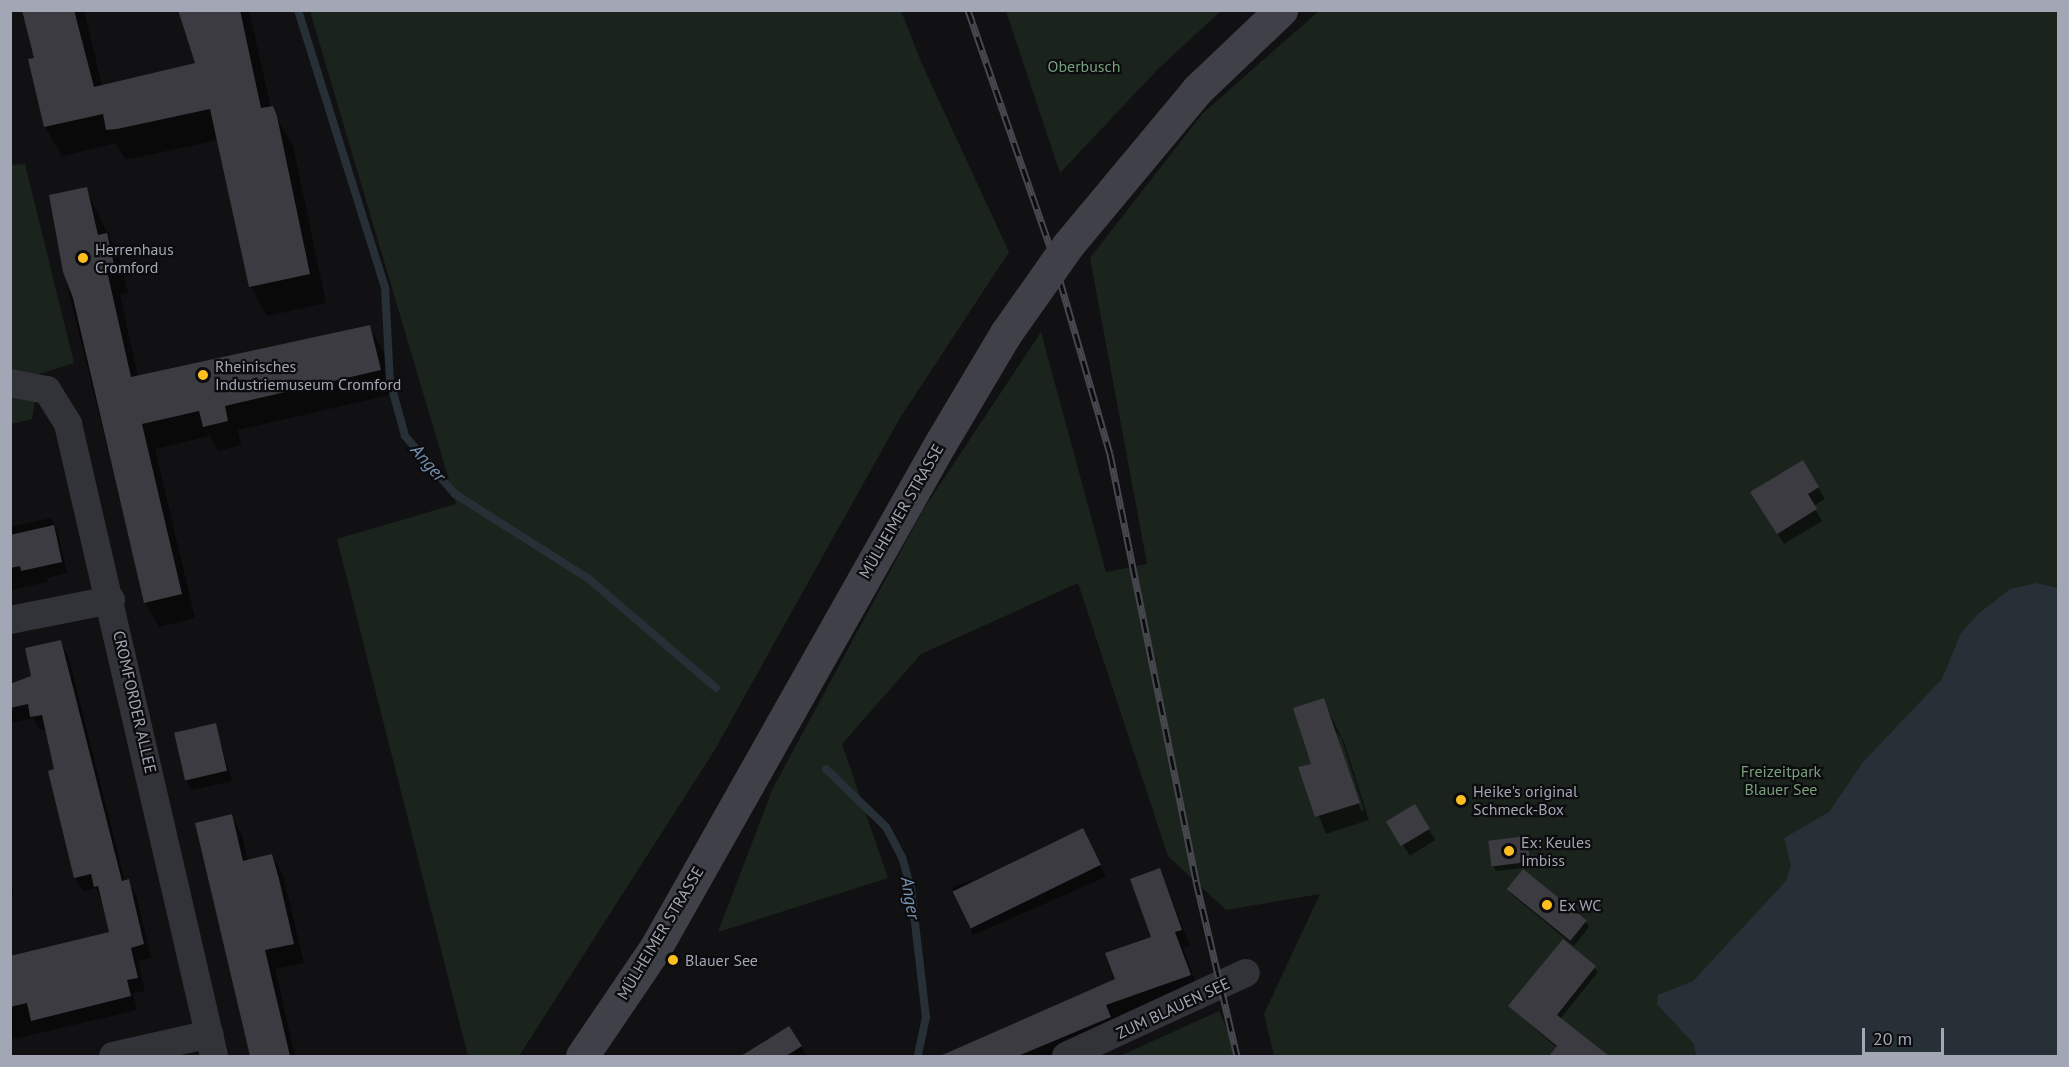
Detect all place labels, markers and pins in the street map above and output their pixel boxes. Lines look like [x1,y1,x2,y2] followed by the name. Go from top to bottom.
[95,239,174,277] place label: Herrenhaus Cromford
[76,251,90,265] marker: Herrenhaus Cromford
[215,356,401,394] place label: Rheinisches Industriemuseum Cromford
[196,368,210,382] marker: Rheinisches Industriemuseum Cromford
[1473,781,1578,819] place label: Heike's original Schmeck-Box
[1454,793,1468,807] marker: Heike's original Schmeck-Box
[1521,832,1591,870] place label: Ex: Keules Imbiss
[1502,844,1516,858] marker: Ex: Keules Imbiss
[1559,895,1602,915] place label: Ex WC
[1540,898,1554,912] marker: Ex WC
[685,950,758,970] place label: Blauer See
[666,953,680,967] marker: Blauer See

